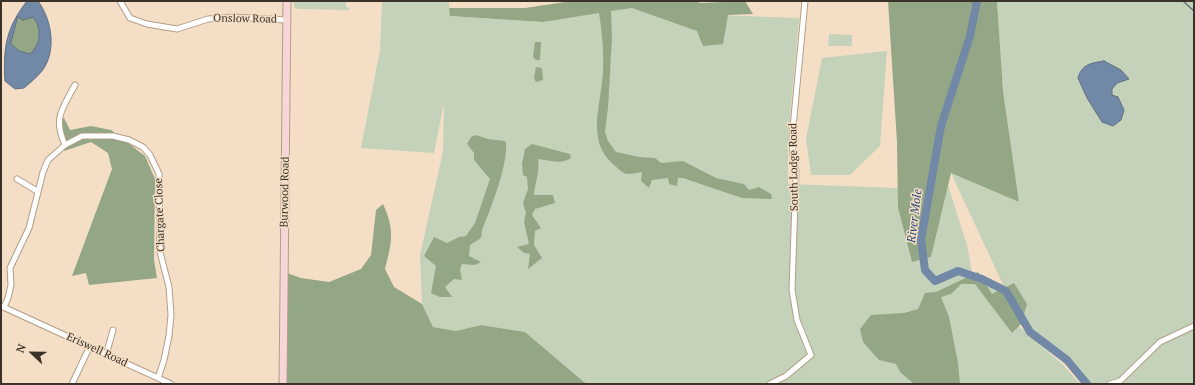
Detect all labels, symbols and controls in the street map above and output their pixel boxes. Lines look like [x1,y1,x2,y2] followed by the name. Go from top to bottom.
[213,12,277,26] street label: Onslow Road
[787,123,801,211] street label: South Lodge Road
[278,156,292,228] street label: Burwood Road
[152,178,168,252] street label: Chargate Close
[905,188,925,244] water label: River Mole
[64,330,130,370] street label: Eriswell Road
[12,333,52,373] north arrow
[13,342,29,355] text: N

